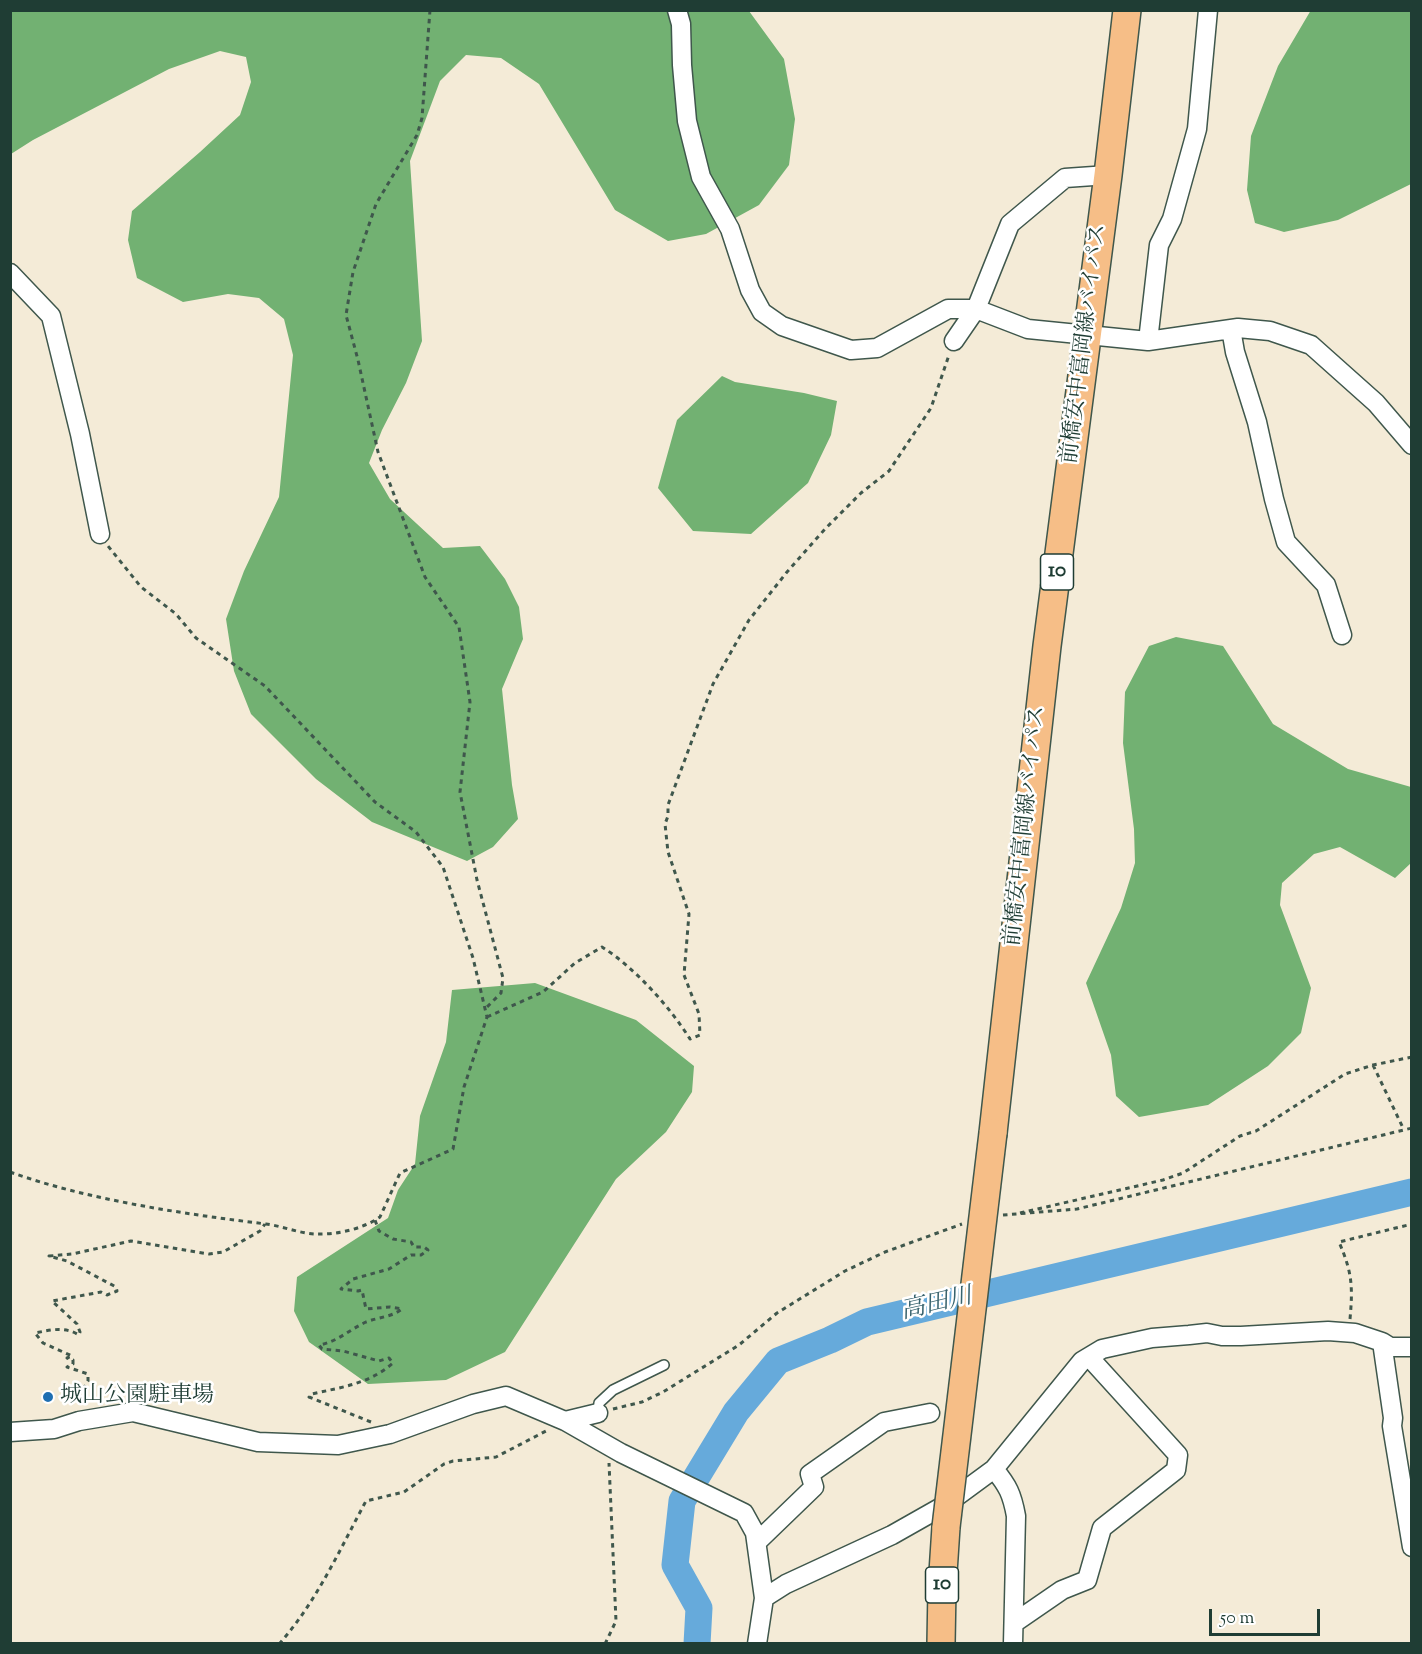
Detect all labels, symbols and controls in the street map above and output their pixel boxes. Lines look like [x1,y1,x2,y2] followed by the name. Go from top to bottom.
[1058,222,1114,466] street label: 前橋安中富岡線バイパス
[1040,554,1074,590] road number: 10
[1001,704,1053,948] street label: 前橋安中富岡線バイパス
[899,1284,975,1328] water label: 高田川
[60,1384,214,1410] place label: 城山公園駐車場
[41,1390,55,1404] marker: 城山公園駐車場
[926,1567,958,1603] road number: 10
[1212,1597,1323,1635] scale bar
[1220,1606,1254,1632] text: 50 m

